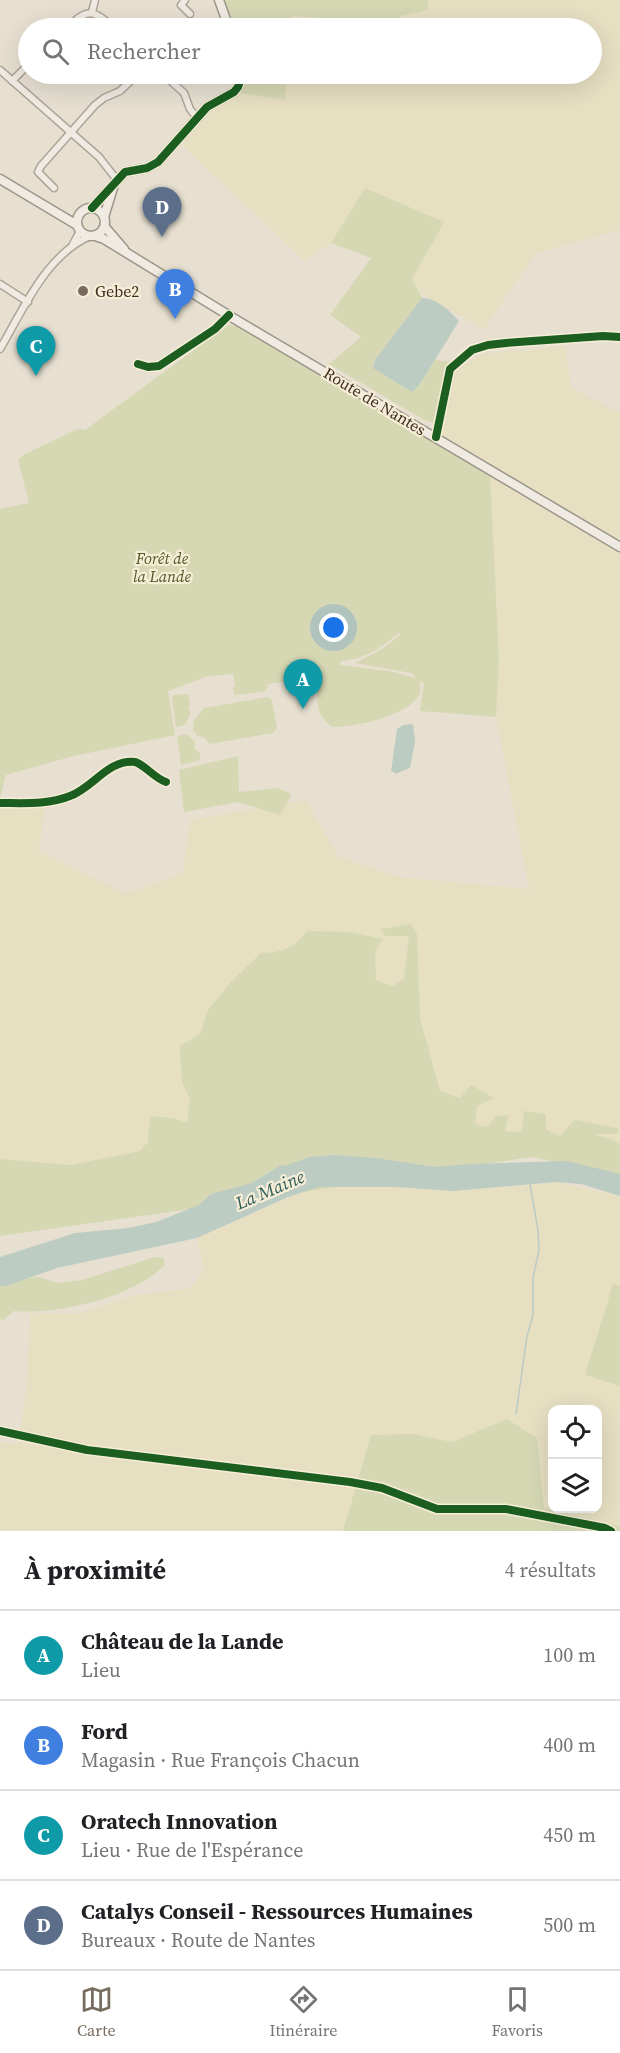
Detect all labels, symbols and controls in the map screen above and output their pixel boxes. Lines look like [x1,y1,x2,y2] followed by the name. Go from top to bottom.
[18,18,602,84] search box
[39,35,72,68] icon: search
[87,36,201,66] text: Rechercher
[142,188,182,237] pin: D
[156,270,195,319] pin: B
[95,280,139,302] place label: Gebe2
[76,284,90,298] marker: Gebe2
[16,326,56,376] pin: C
[320,362,430,440] street label: Route de Nantes
[133,547,191,587] park label: Forêt de la Lande
[319,613,348,642] your location
[284,660,322,709] pin: A
[231,1164,309,1216] water label: La Maine
[548,1405,602,1513] map controls
[548,1405,602,1459] button: locate
[548,1459,602,1513] button: layers
[24,1552,166,1588] text: À proximité
[505,1556,596,1584] text: 4 résultats
[81,1626,284,1656] text: Château de la Lande
[37,1641,50,1669] text: A
[543,1641,596,1669] text: 100 m
[81,1656,121,1684] text: Lieu
[81,1716,128,1746] text: Ford
[37,1731,50,1759] text: B
[543,1731,596,1759] text: 400 m
[81,1746,360,1774] text: Magasin · Rue François Chacun
[81,1806,278,1836] text: Oratech Innovation
[37,1821,50,1849] text: C
[543,1821,596,1849] text: 450 m
[81,1836,303,1864] text: Lieu · Rue de l'Espérance
[81,1896,473,1926] text: Catalys Conseil - Ressources Humaines
[36,1911,51,1939] text: D
[543,1911,596,1939] text: 500 m
[81,1926,316,1954] text: Bureaux · Route de Nantes
[77,1983,116,2041] tab: Carte
[270,1983,337,2041] tab: Itinéraire
[492,1983,543,2041] tab: Favoris

